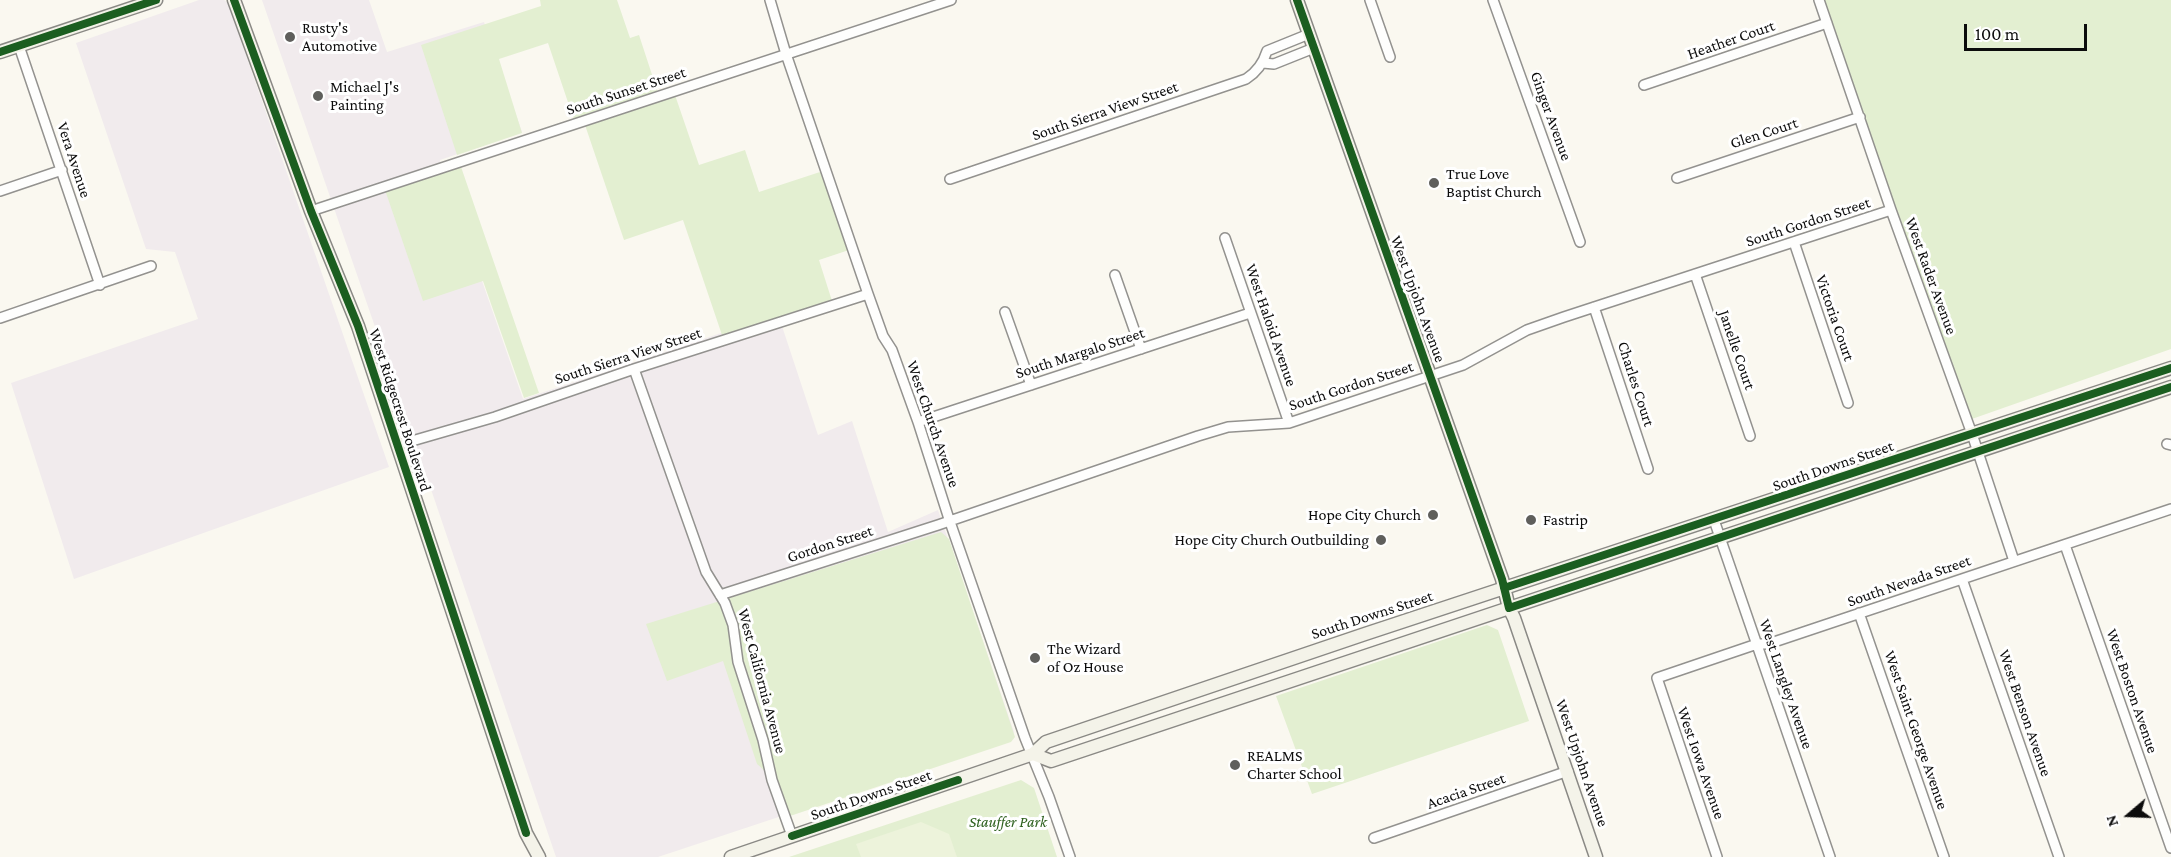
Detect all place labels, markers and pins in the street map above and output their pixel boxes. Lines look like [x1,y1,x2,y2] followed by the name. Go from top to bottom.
[302,18,377,56] place label: Rusty's Automotive
[283,30,297,44] marker: Rusty's Automotive
[330,77,399,115] place label: Michael J's Painting
[311,89,325,103] marker: Michael J's Painting
[1446,164,1542,202] place label: True Love Baptist Church
[1427,176,1441,190] marker: True Love Baptist Church
[1308,505,1421,525] place label: Hope City Church
[1426,508,1440,522] marker: Hope City Church
[1543,510,1588,530] place label: Fastrip
[1524,513,1538,527] marker: Fastrip
[1174,530,1369,550] place label: Hope City Church Outbuilding
[1374,533,1388,547] marker: Hope City Church Outbuilding
[1047,639,1123,677] place label: The Wizard of Oz House
[1028,651,1042,665] marker: The Wizard of Oz House
[1247,746,1342,784] place label: REALMS Charter School
[1228,758,1242,772] marker: REALMS Charter School

